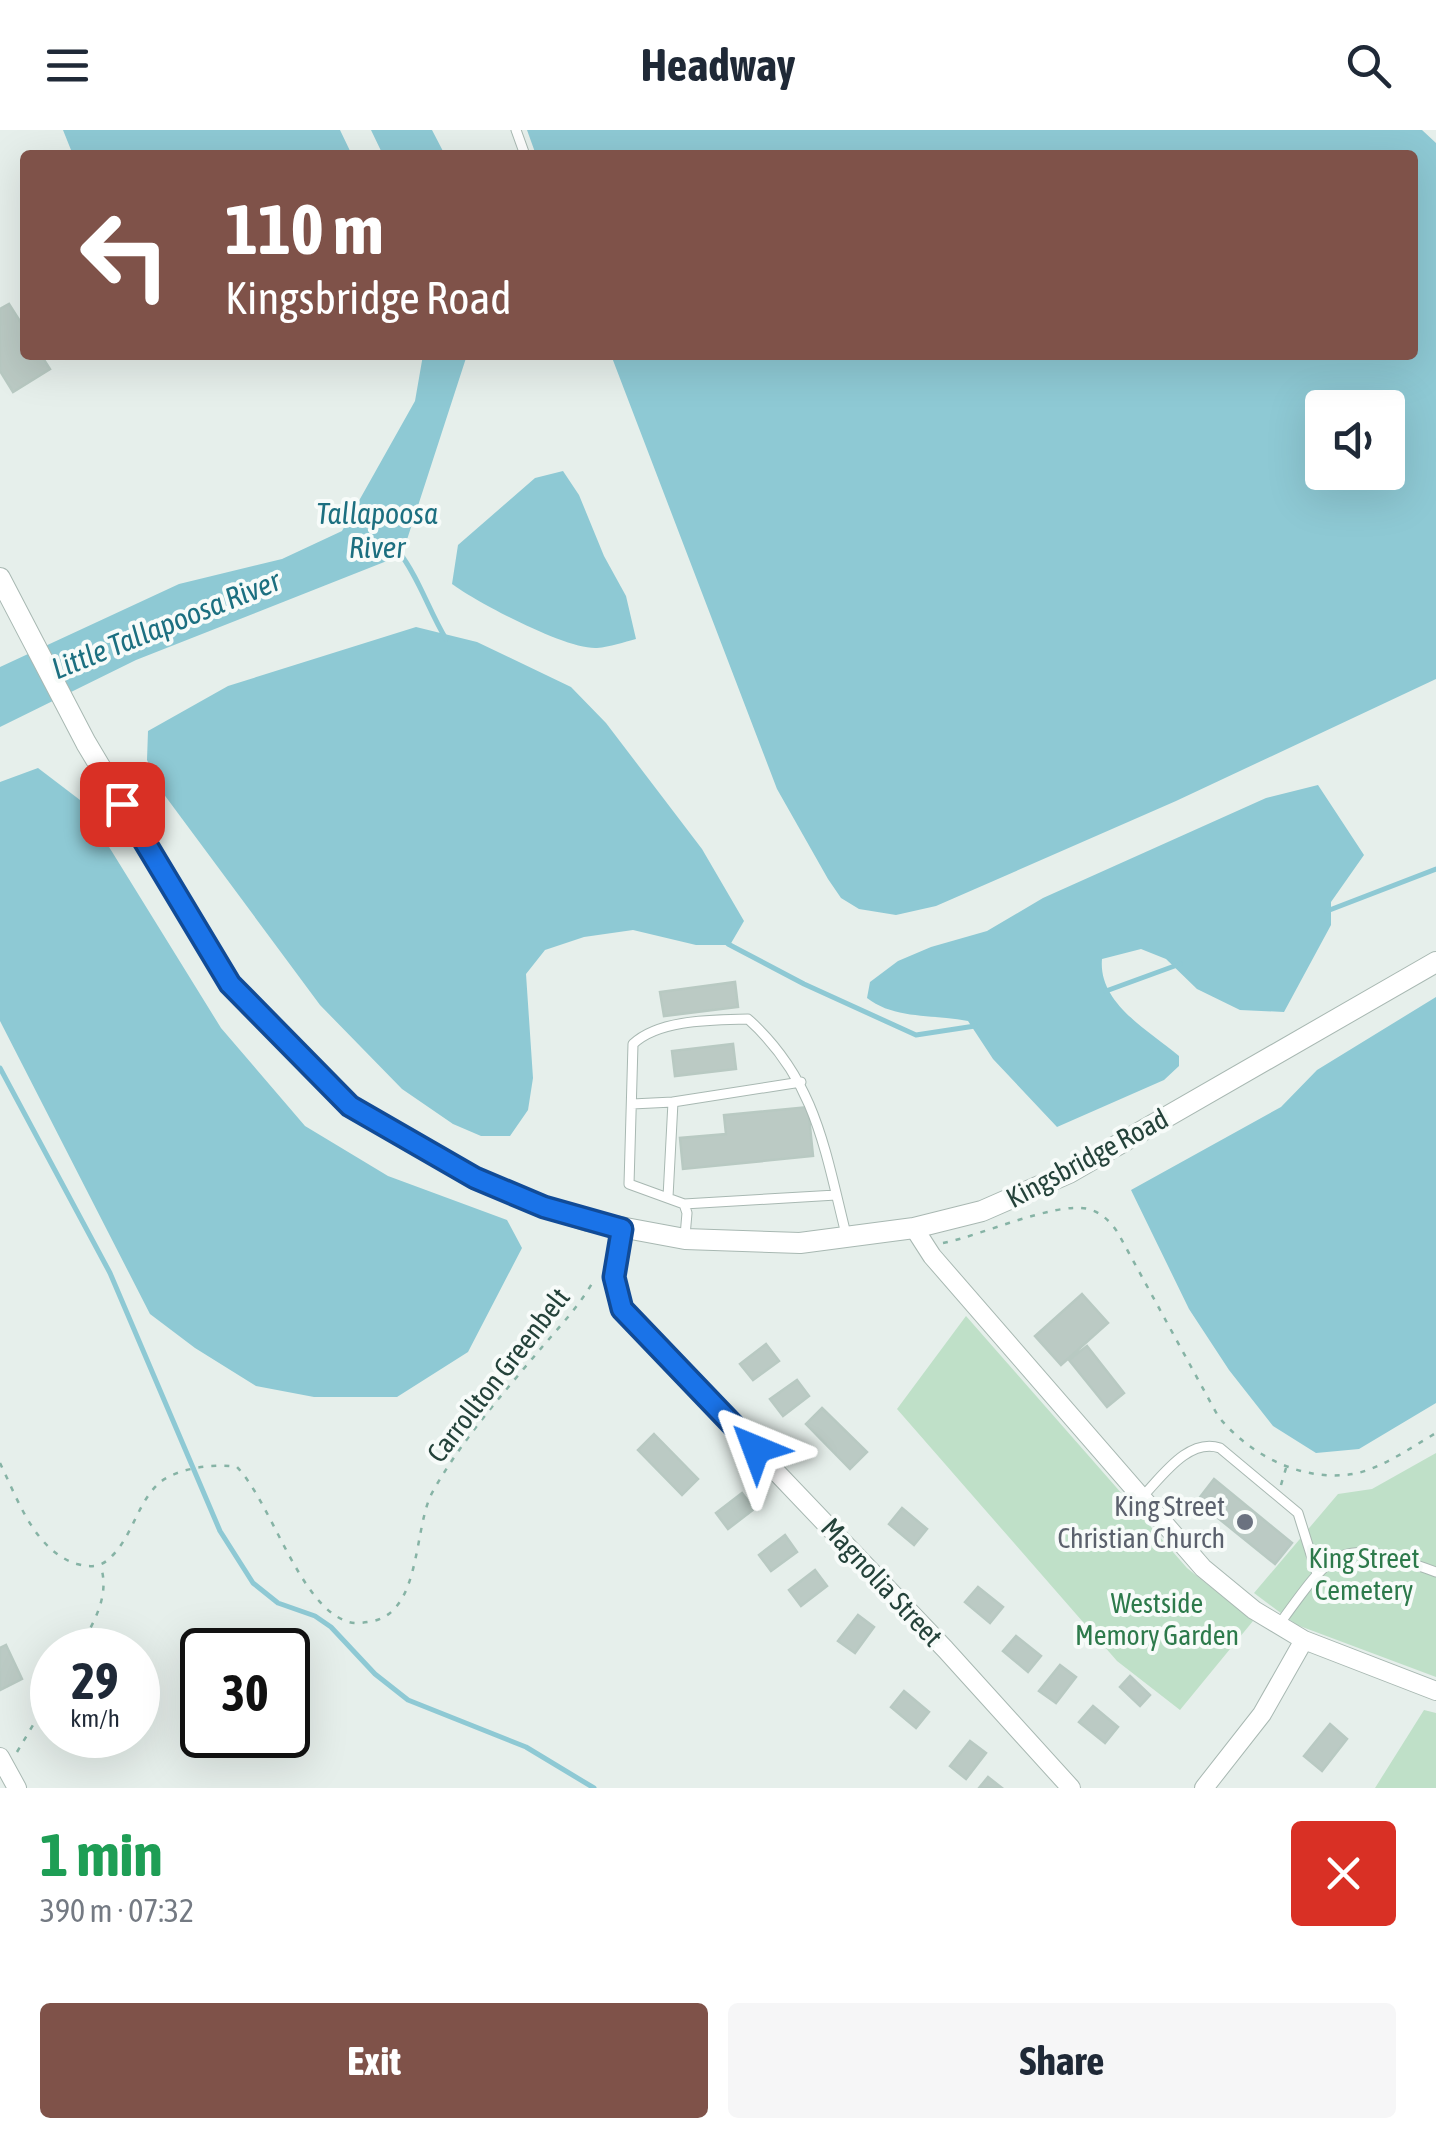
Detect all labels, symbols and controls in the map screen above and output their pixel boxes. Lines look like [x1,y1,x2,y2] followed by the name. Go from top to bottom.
[40,38,95,93] icon: menu
[1341,38,1396,93] icon: search
[641,39,795,91] text: Headway
[225,189,384,269] text: 110 m
[60,190,190,320] icon: left
[225,272,512,324] text: Kingsbridge Road
[1305,390,1405,490] map controls
[1305,390,1405,490] button: sound
[316,496,438,564] water label: Tallapoosa River
[46,562,286,685] water label: Little Tallapoosa River
[80,762,165,847] pin
[95,777,150,832] icon: arrive
[1001,1102,1173,1214] street label: Kingsbridge Road
[420,1282,576,1468] street label: Carrollton Greenbelt
[704,1397,808,1501] position arrow
[1057,1490,1225,1554] place label: King Street Christian Church
[1234,1511,1256,1533] marker: King Street Christian Church
[815,1512,949,1652] street label: Magnolia Street
[1308,1542,1420,1606] park label: King Street Cemetery
[1075,1587,1239,1651] park label: Westside Memory Garden
[180,1628,310,1758] speed limit sign: 30
[71,1652,118,1710] text: 29
[70,1704,120,1732] text: km/h
[40,1820,163,1889] text: 1 min
[1291,1821,1396,1926] button: close
[40,1892,194,1929] text: 390 m · 07:32
[40,2003,708,2118] button: Exit
[728,2003,1396,2118] button: Share

